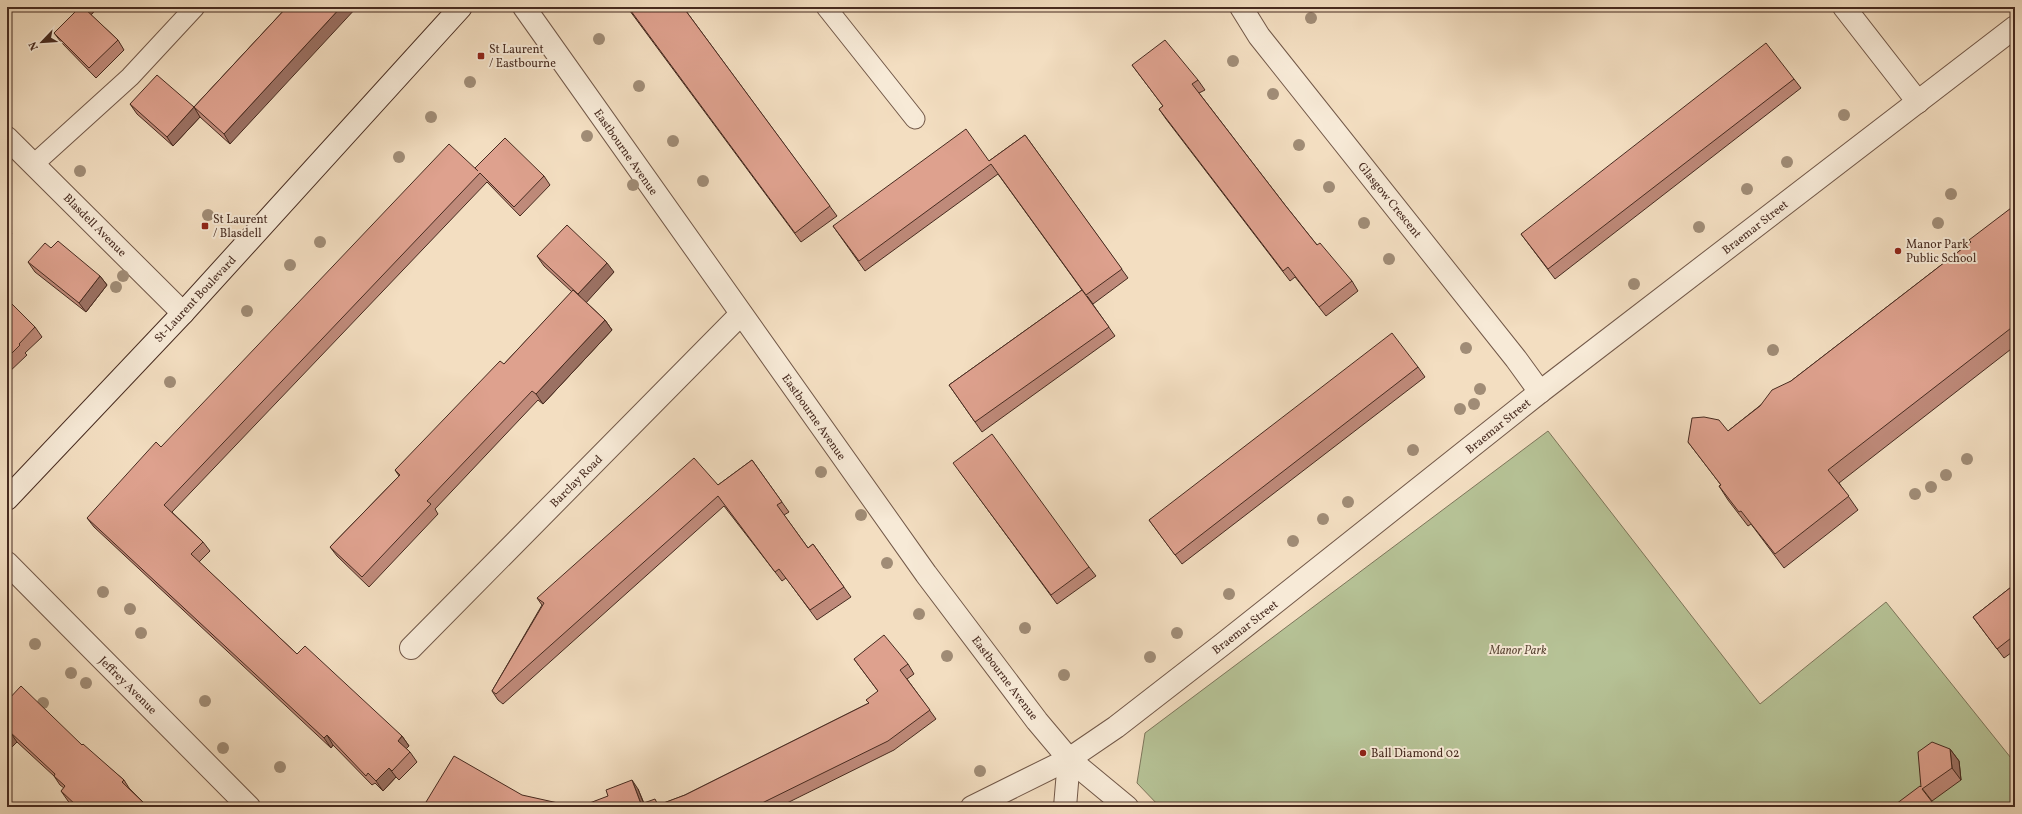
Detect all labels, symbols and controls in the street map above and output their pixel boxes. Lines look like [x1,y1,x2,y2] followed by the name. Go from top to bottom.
[22,22,62,62] north arrow
[26,39,43,52] text: N
[489,42,556,72] place label: St Laurent / Eastbourne
[476,51,486,61] marker: St Laurent / Eastbourne
[589,106,661,199] street label: Eastbourne Avenue
[1354,159,1425,242] street label: Glasgow Crescent
[59,191,130,261] street label: Blasdell Avenue
[1719,197,1792,259] street label: Braemar Street
[213,212,268,242] place label: St Laurent / Blasdell
[200,221,210,231] marker: St Laurent / Blasdell
[1906,237,1977,267] place label: Manor Park Public School
[1893,246,1903,256] marker: Manor Park Public School
[151,253,240,347] street label: St-Laurent Boulevard
[777,371,849,464] street label: Eastbourne Avenue
[1463,395,1535,458] street label: Braemar Street
[547,452,607,512] street label: Barclay Road
[1209,597,1282,659] street label: Braemar Street
[967,633,1041,724] street label: Eastbourne Avenue
[1489,643,1547,659] park label: Manor Park
[95,653,160,718] street label: Jeffrey Avenue
[1371,746,1459,762] place label: Ball Diamond 02
[1358,748,1368,758] marker: Ball Diamond 02

